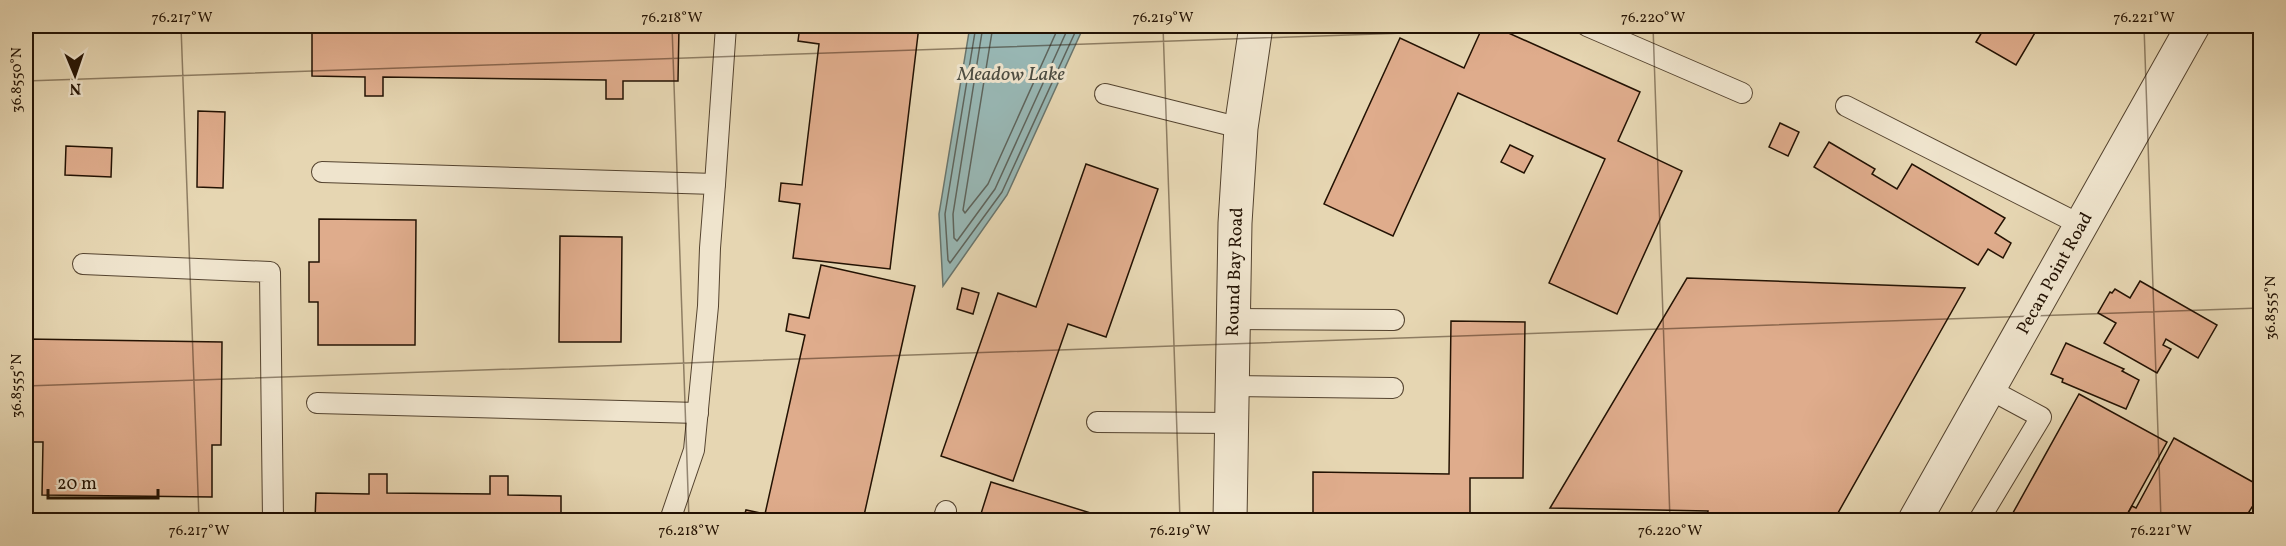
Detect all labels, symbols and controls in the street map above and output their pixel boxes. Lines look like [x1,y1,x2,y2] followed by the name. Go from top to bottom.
[152,8,212,29] text: 76.217°W
[641,8,703,29] text: 76.218°W
[1132,8,1194,29] text: 76.219°W
[1621,8,1685,29] text: 76.220°W
[2113,8,2175,29] text: 76.221°W
[45,45,105,105] north arrow
[7,47,28,113] text: 36.8550°N
[956,61,1065,89] water label: Meadow Lake
[69,77,82,99] text: N
[1221,207,1250,337] street label: Round Bay Road
[2011,208,2099,339] street label: Pecan Point Road
[2261,276,2282,340] text: 36.8555°N
[7,354,28,418] text: 36.8555°N
[48,462,158,500] scale bar
[57,472,97,497] text: 20 m
[169,521,229,542] text: 76.217°W
[658,521,720,542] text: 76.218°W
[1149,521,1211,542] text: 76.219°W
[1638,521,1702,542] text: 76.220°W
[2130,521,2192,542] text: 76.221°W

